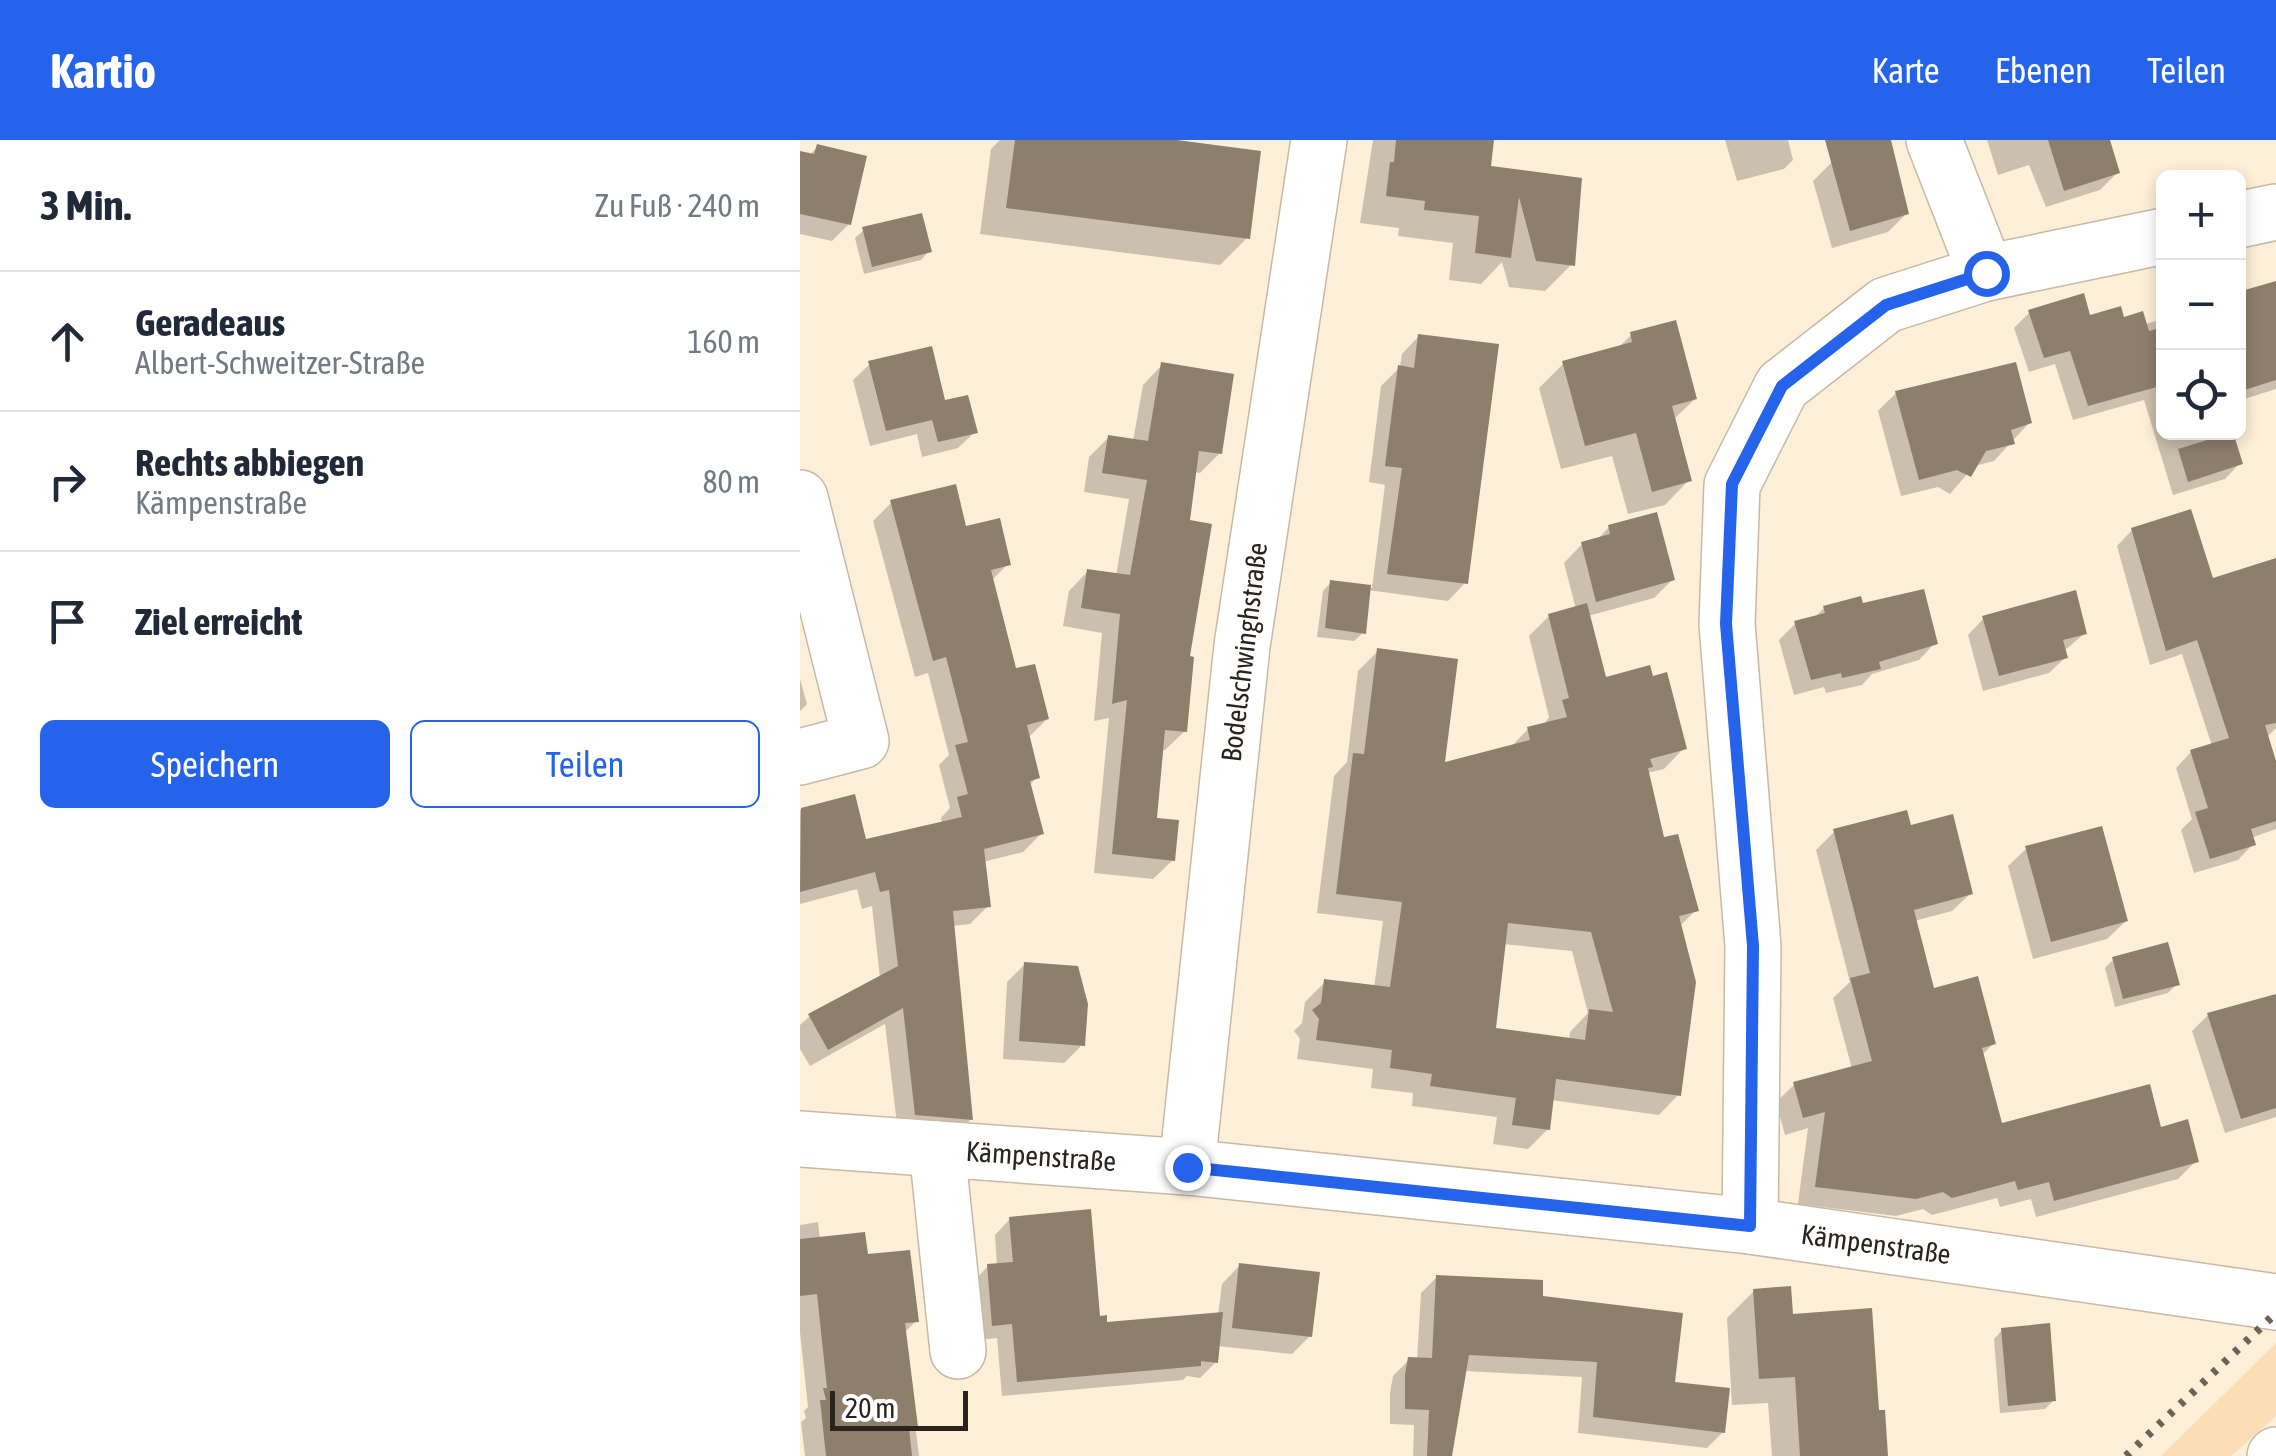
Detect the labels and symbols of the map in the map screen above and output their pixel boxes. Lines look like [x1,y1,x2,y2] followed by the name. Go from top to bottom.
[1964,251,2010,297] route start
[1215,541,1273,763] street label: Bodelschwinghstraße
[965,1135,1117,1177] street label: Kämpenstraße
[1165,1145,1211,1191] route end
[1799,1218,1953,1270] street label: Kämpenstraße
[830,1386,968,1430] scale bar

